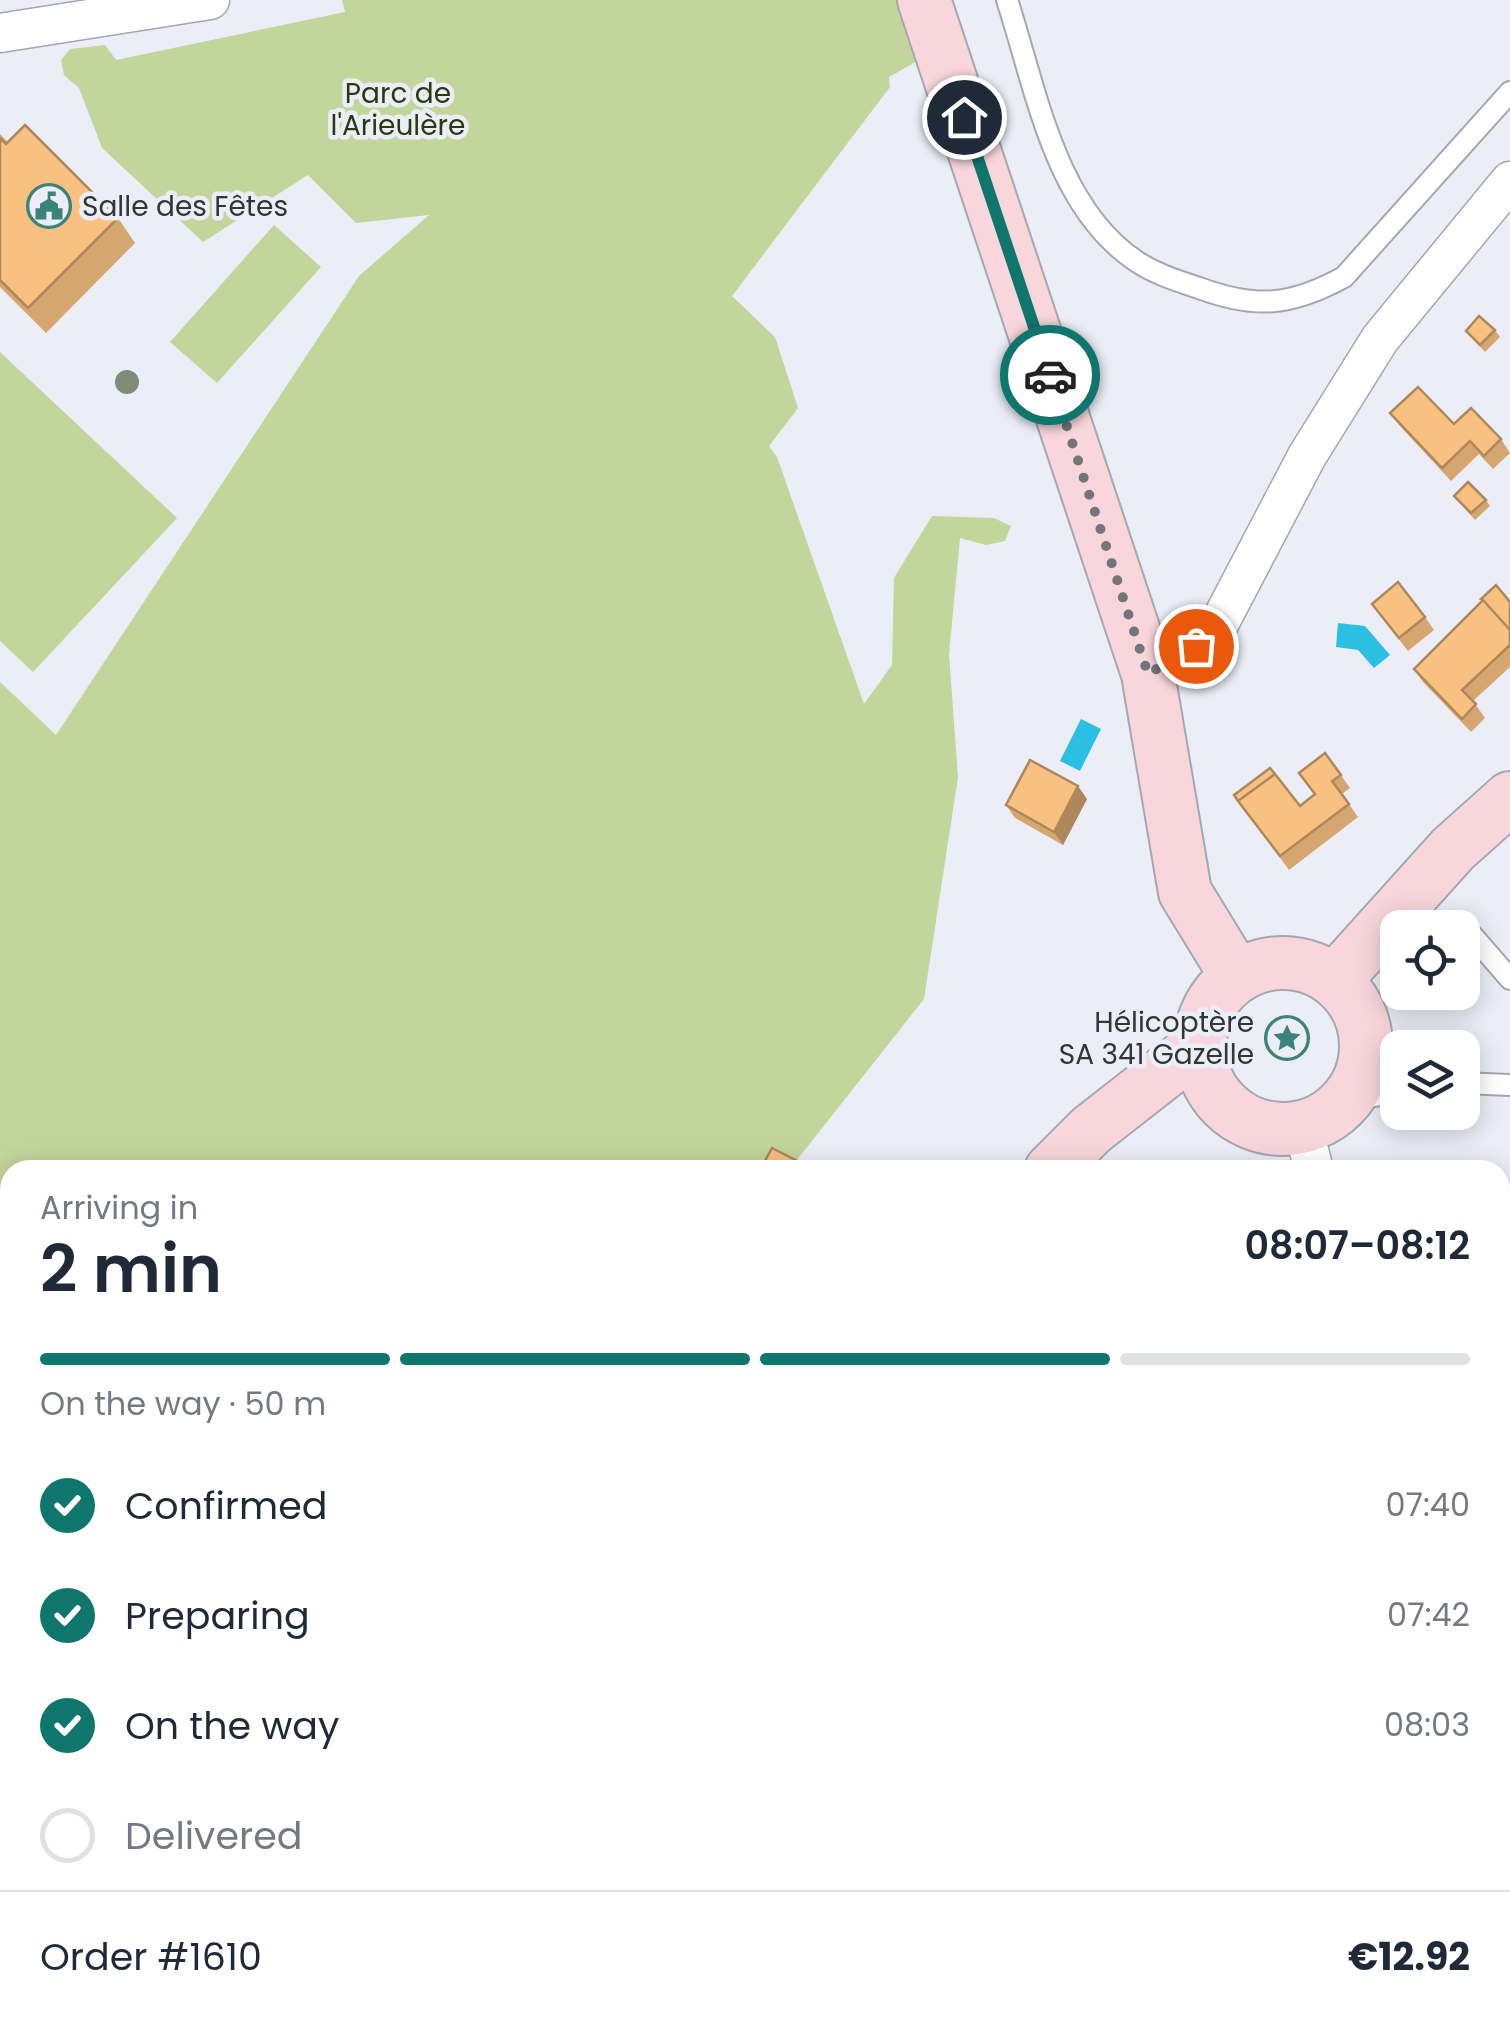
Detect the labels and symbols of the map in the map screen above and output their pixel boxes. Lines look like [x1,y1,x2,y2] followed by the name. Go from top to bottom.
[331,74,465,145] park label: Parc de l'Arieulère
[922,75,1007,160] pin
[26,183,72,229] public building icon: Salle des Fêtes
[82,187,288,226] place label: Salle des Fêtes
[1000,325,1100,425] courier
[1154,604,1239,689] pin
[1059,1003,1254,1074] place label: Hélicoptère SA 341 Gazelle
[1264,1015,1310,1061] place icon: Hélicoptère SA 341 Gazelle

